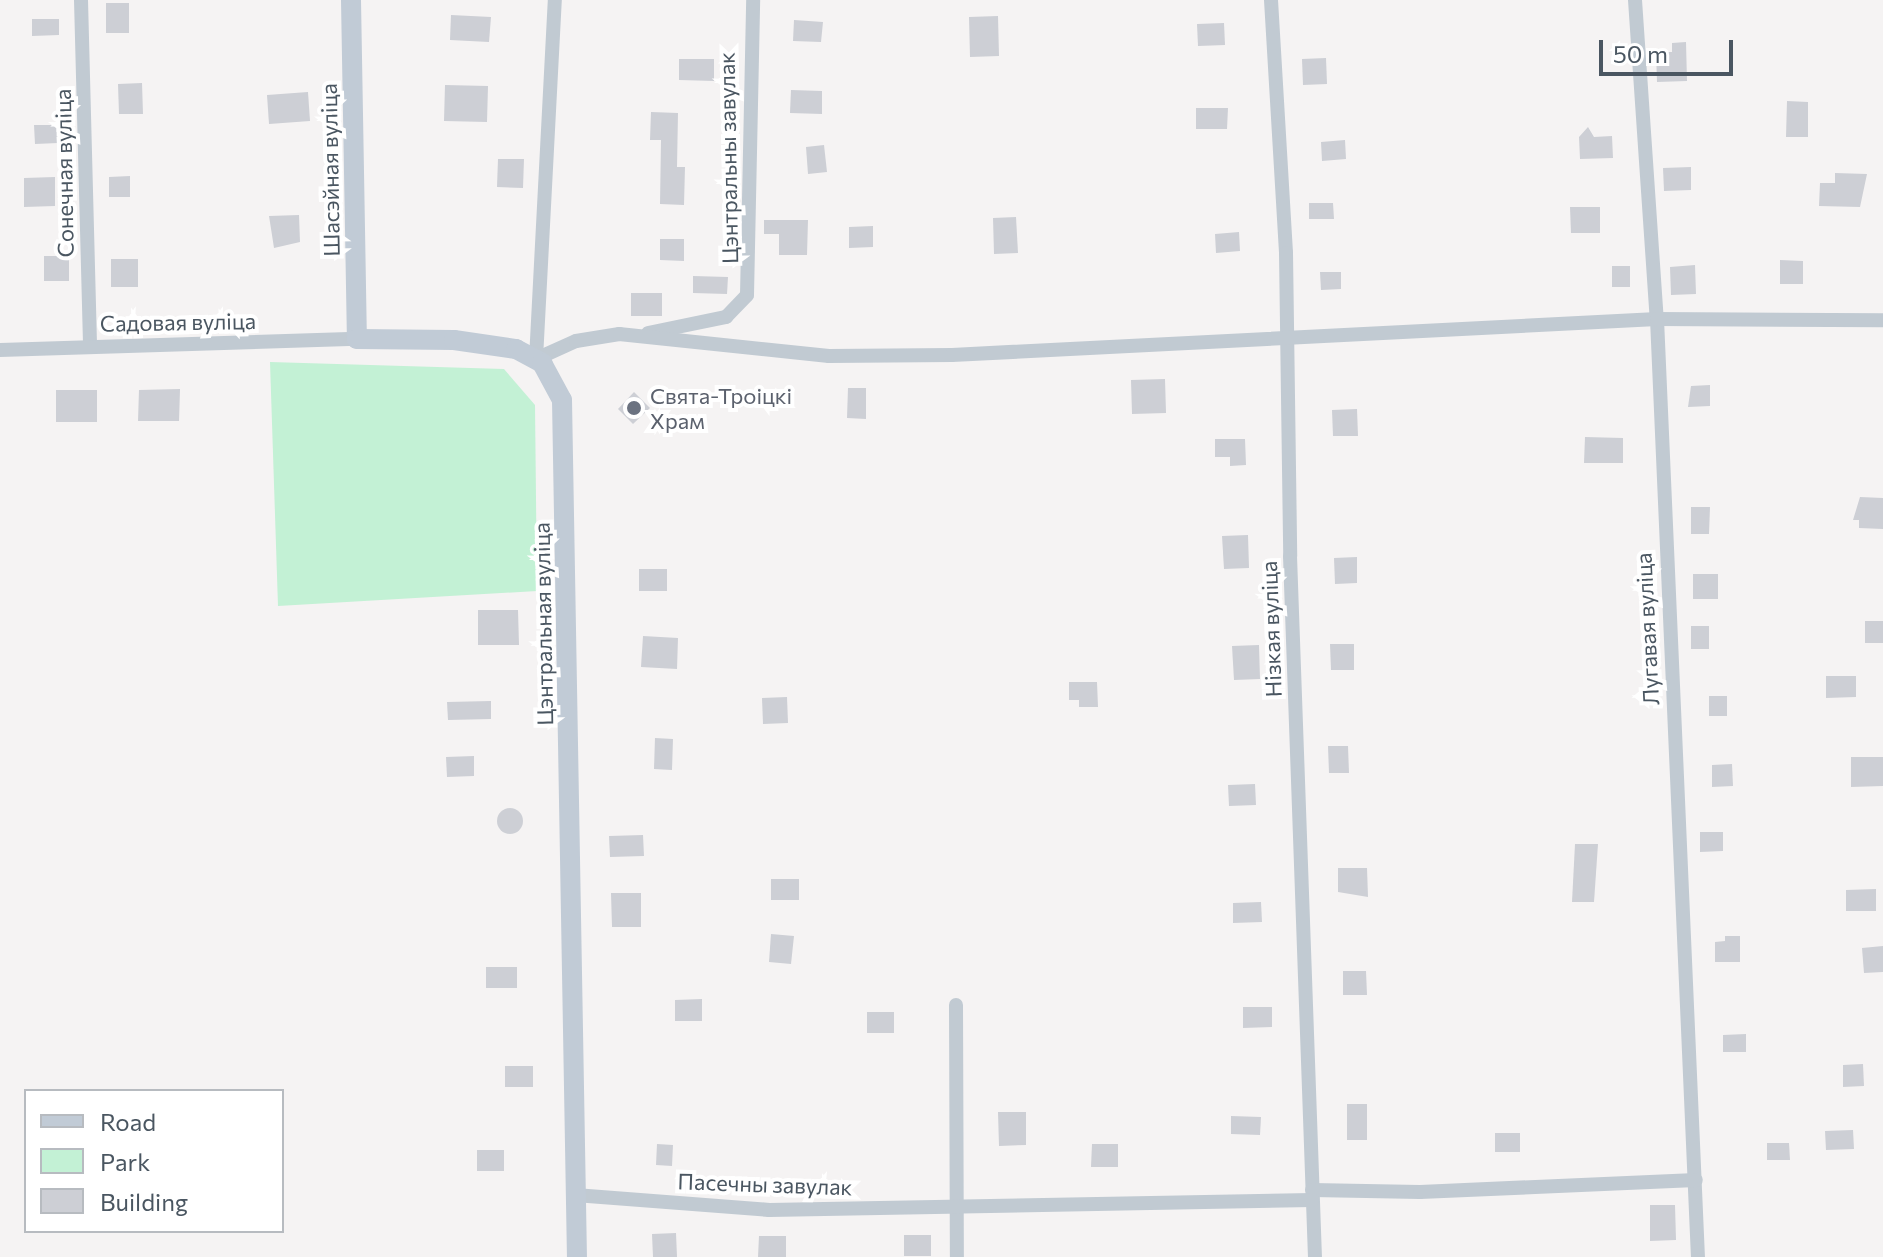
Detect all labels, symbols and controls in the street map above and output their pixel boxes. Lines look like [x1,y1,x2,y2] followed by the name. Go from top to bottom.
[1603,24,1737,74] scale bar
[1613,39,1668,68] text: 50 m
[713,52,743,264] street label: Цэнтральны завулак
[315,83,345,257] street label: Шасэйная вуліца
[49,88,79,258] street label: Сонечная вуліца
[100,307,256,337] street label: Садовая вуліца
[650,382,792,434] place label: Свята-Троіцкі Храм
[625,399,643,417] marker: Свята-Троіцкі Храм
[528,522,558,726] street label: Цэнтральная вуліца
[1630,552,1664,706] street label: Лугавая вуліца
[1255,560,1287,698] street label: Нізкая вуліца
[24,1089,284,1233] legend
[100,1107,156,1136] text: Road
[100,1147,150,1176] text: Park
[677,1168,853,1200] street label: Пасечны завулак
[100,1187,188,1216] text: Building

